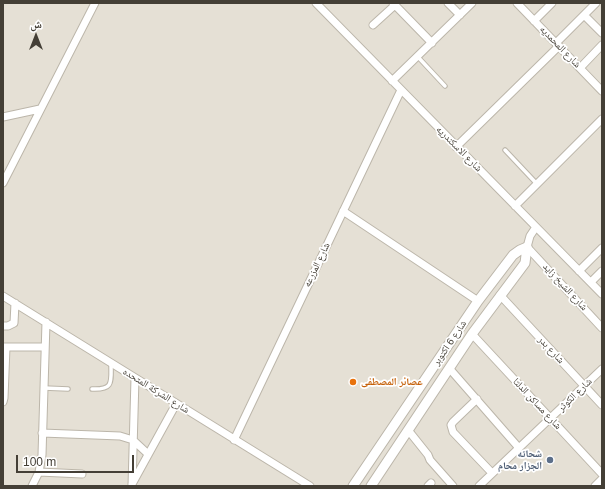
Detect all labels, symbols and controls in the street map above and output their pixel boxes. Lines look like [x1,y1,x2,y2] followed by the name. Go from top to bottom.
[16,16,56,56] north arrow
[30,18,42,30] text: ش
[537,23,583,71] street label: شارع المحمديه
[434,124,484,174] street label: شارع الاسكندريه
[301,241,333,289] street label: شارع المزرعه
[540,261,590,313] street label: شارع الشيخ زايد
[431,318,469,368] street label: شارع 6 اكتوبر
[535,334,567,366] street label: شارع بدر
[121,366,191,416] street label: شارع الشركة المتحده
[361,376,423,388] place label: عصائر المصطفى
[510,376,564,432] street label: شارع مساكن الدلتا
[555,376,595,414] street label: شارع الكوثر
[348,377,358,387] marker: عصائر المصطفى
[18,447,136,473] scale bar
[498,448,542,472] place label: شحاته الجزار محام
[23,455,56,469] text: 100 m
[545,455,555,465] marker: شحاته الجزار محام

